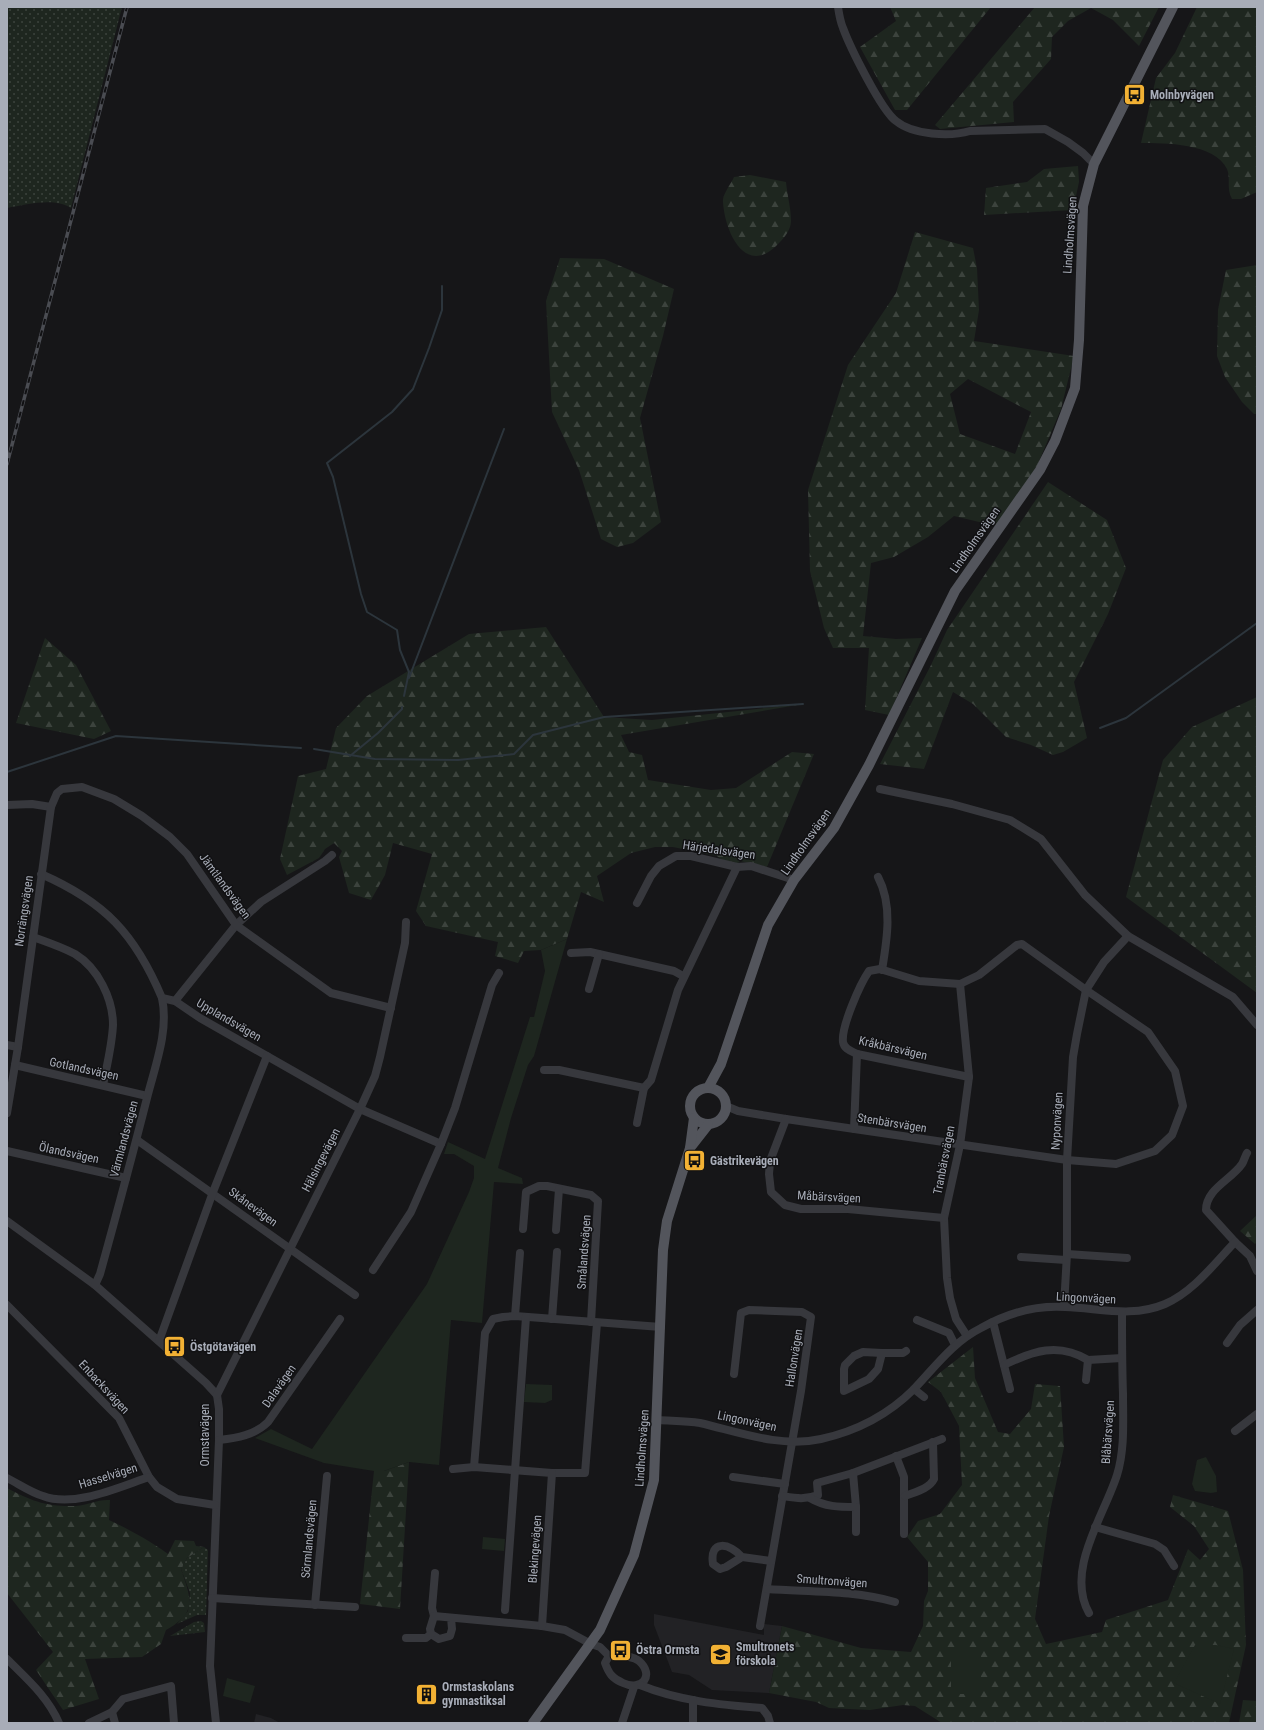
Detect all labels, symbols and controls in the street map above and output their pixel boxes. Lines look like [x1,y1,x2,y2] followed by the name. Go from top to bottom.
[1122,82,1148,108] bus stop icon: Molnbyvägen
[1150,88,1214,102] place label: Molnbyvägen
[1060,196,1080,274] street label: Lindholmsvägen
[947,504,1003,576] street label: Lindholmsvägen
[778,806,834,878] street label: Lindholmsvägen
[682,838,756,862] street label: Härjedalsvägen
[196,850,254,922] street label: Jämtlandsvägen
[12,874,36,947] street label: Norrängsvägen
[194,996,264,1044] street label: Upplandsvägen
[857,1033,929,1063] street label: Kråkbärsvägen
[48,1055,120,1083] street label: Gotlandsvägen
[1048,1091,1066,1150] street label: Nyponvägen
[107,1099,141,1179] street label: Värmlandsvägen
[856,1111,928,1135] street label: Stenbärsvägen
[930,1124,958,1196] street label: Tranbärsvägen
[299,1126,343,1194] street label: Hälsingevägen
[38,1139,101,1166] street label: Ölandsvägen
[681,1148,707,1174] bus stop icon: Gästrikevägen
[710,1154,779,1168] place label: Gästrikevägen
[226,1185,280,1229] street label: Skånevägen
[797,1188,861,1206] street label: Måbärsvägen
[574,1214,594,1290] street label: Smålandsvägen
[1056,1289,1117,1307] street label: Lingonvägen
[782,1328,806,1388] street label: Hallonvägen
[161,1334,187,1360] bus stop icon: Östgötavägen
[190,1339,256,1354] place label: Östgötavägen
[76,1357,132,1417] street label: Enbacksvägen
[259,1362,299,1410] street label: Dalavägen
[1099,1399,1117,1464] street label: Blåbärsvägen
[198,1403,212,1466] street label: Ormstavägen
[716,1408,778,1434] street label: Lingonvägen
[632,1409,652,1487] street label: Lindholmsvägen
[77,1460,139,1492] street label: Hasselvägen
[299,1499,319,1579] street label: Sörmlandsvägen
[526,1514,544,1584] street label: Blekingevägen
[796,1572,868,1590] street label: Smultronvägen
[607,1637,633,1663] bus stop icon: Östra Ormsta
[736,1640,795,1668] place label: Smultronets förskola
[708,1641,734,1667] school or university icon: Smultronets förskola
[636,1642,700,1657] place label: Östra Ormsta
[442,1680,515,1708] place label: Ormstaskolans gymnastiksal
[413,1681,439,1707] building icon: Ormstaskolans gymnastiksal

